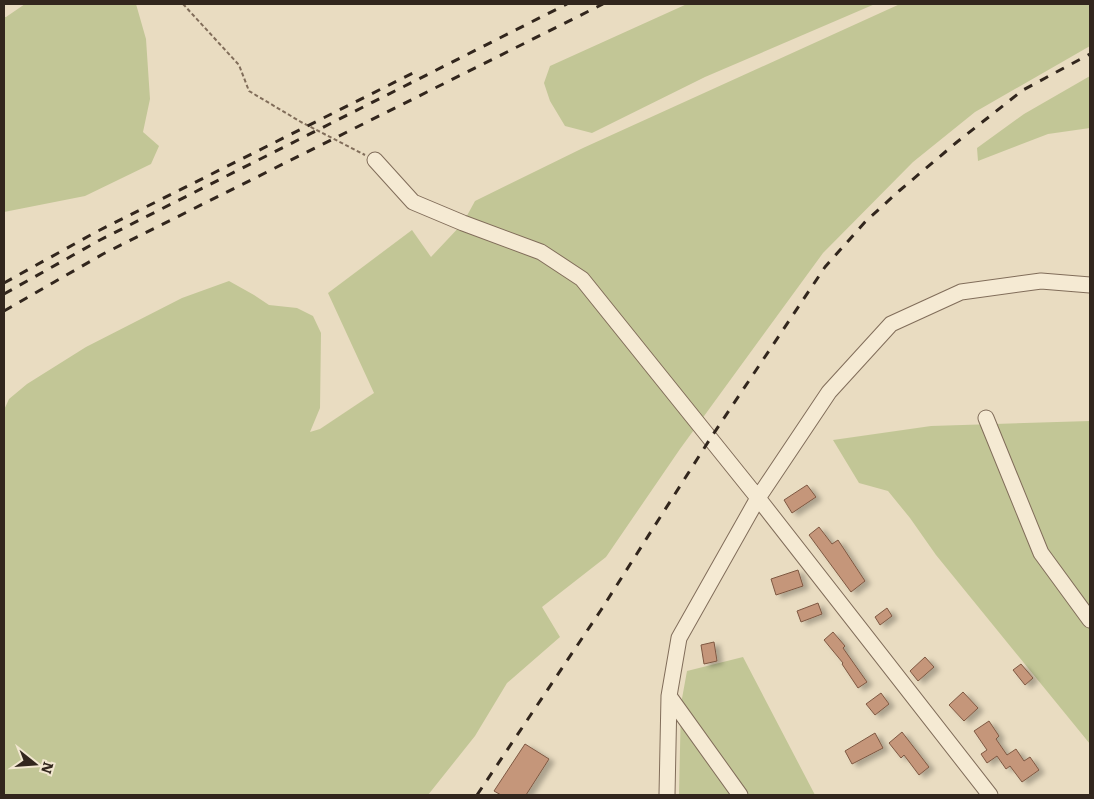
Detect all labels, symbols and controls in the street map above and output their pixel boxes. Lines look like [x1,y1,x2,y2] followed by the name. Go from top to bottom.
[10,739,60,789] north arrow
[37,760,60,777] text: N

